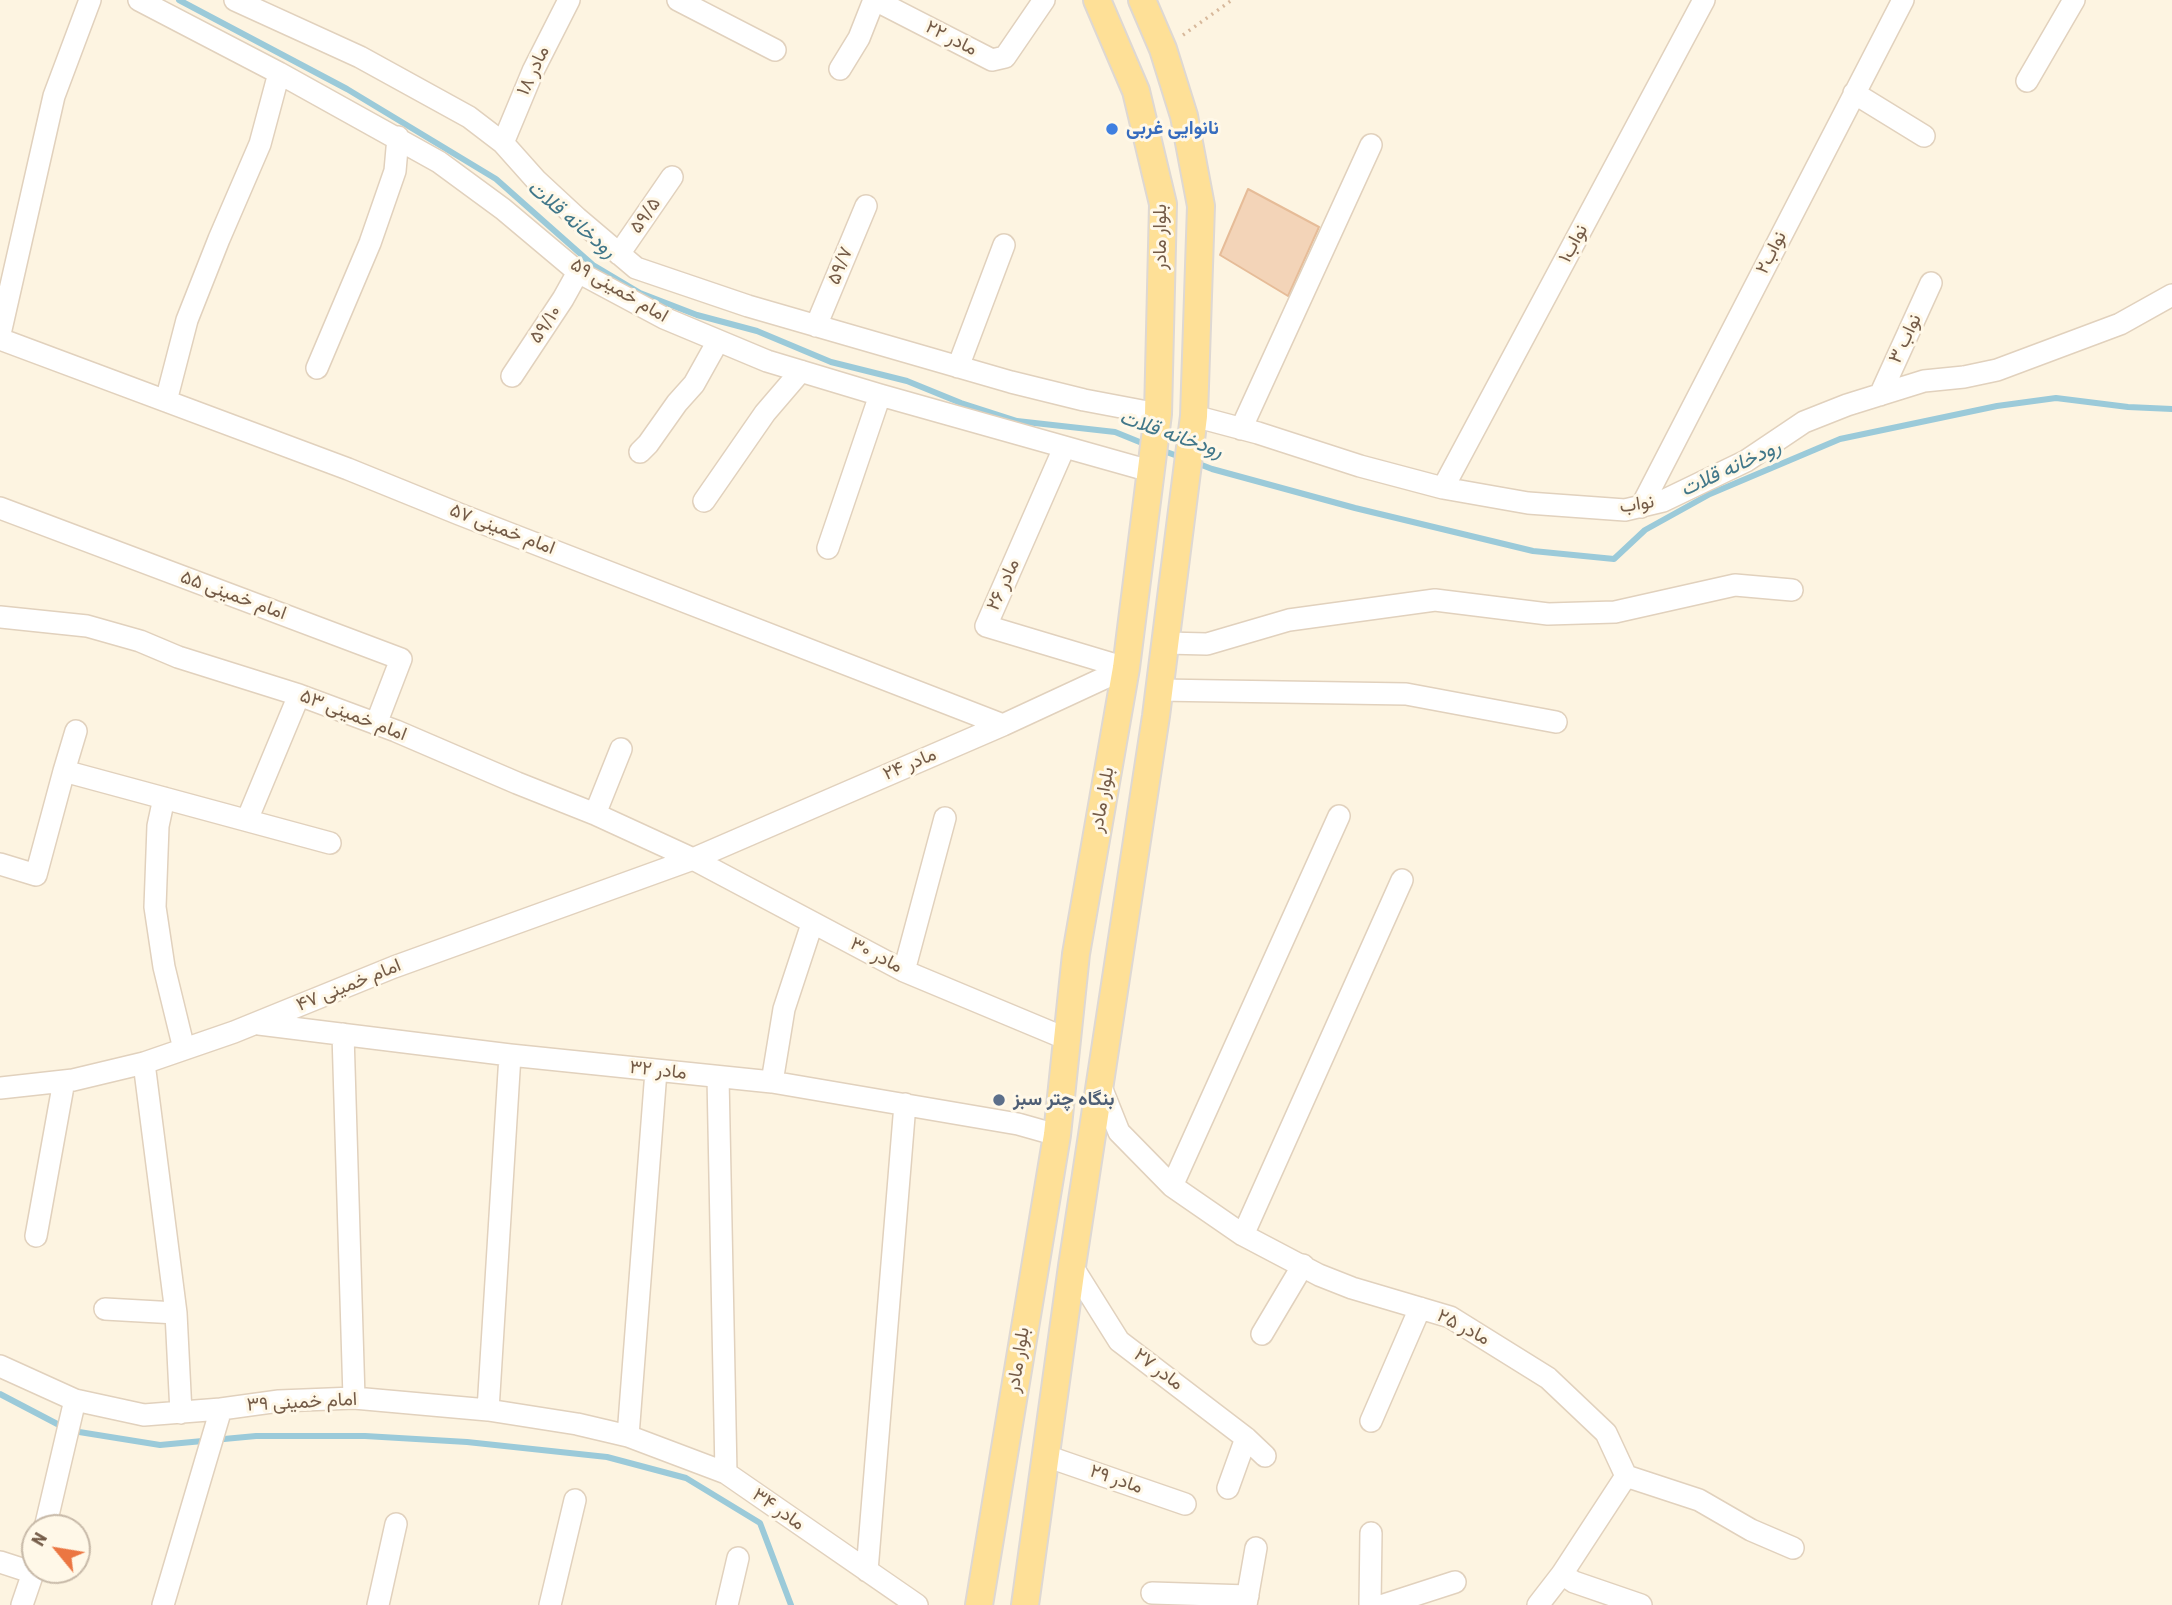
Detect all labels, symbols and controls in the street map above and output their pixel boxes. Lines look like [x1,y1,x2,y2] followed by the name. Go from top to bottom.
[921,16,981,62] street label: مادر ۲۲
[513,43,555,99] street label: مادر ۱۸
[1126,118,1219,140] place label: نانوایی غربی
[1104,121,1120,137] marker: نانوایی غربی
[521,176,621,264] water label: رودخانه قلات
[626,194,666,238] street label: ۵۹/۵
[1150,204,1172,270] street label: بلوار مادر
[1554,221,1594,267] street label: نواب۱
[1752,228,1792,278] street label: نواب۲
[823,244,859,288] street label: ۵۹/۷
[566,254,672,328] street label: امام خمینی ۵۹
[525,302,567,348] street label: ۵۹/۱۰
[1885,311,1927,367] street label: نواب ۳
[1116,405,1226,465] water label: رودخانه قلات
[1677,435,1785,503] water label: رودخانه قلات
[1618,491,1656,519] street label: نواب
[446,499,558,561] street label: امام خمینی ۵۷
[983,556,1025,614] street label: مادر ۲۶
[177,566,289,626] street label: امام خمینی ۵۵
[296,685,410,747] street label: امام خمینی ۵۳
[880,744,940,786] street label: مادر ۲۴
[1086,765,1120,835] street label: بلوار مادر
[846,933,906,979] street label: مادر ۳۰
[293,955,405,1017] street label: امام خمینی ۴۷
[628,1057,688,1085] street label: مادر ۳۲
[1013,1089,1115,1111] place label: بنگاه چتر سبز
[991,1092,1007,1108] marker: بنگاه چتر سبز
[1433,1305,1493,1351] street label: مادر ۲۵
[1003,1326,1035,1394] street label: بلوار مادر
[1129,1344,1187,1396] street label: مادر ۲۷
[246,1389,358,1417] street label: امام خمینی ۳۹
[1087,1460,1145,1500] street label: مادر ۲۹
[748,1484,808,1536] street label: مادر ۳۴
[21,1514,91,1584] north arrow
[26,1528,52,1550] text: N

